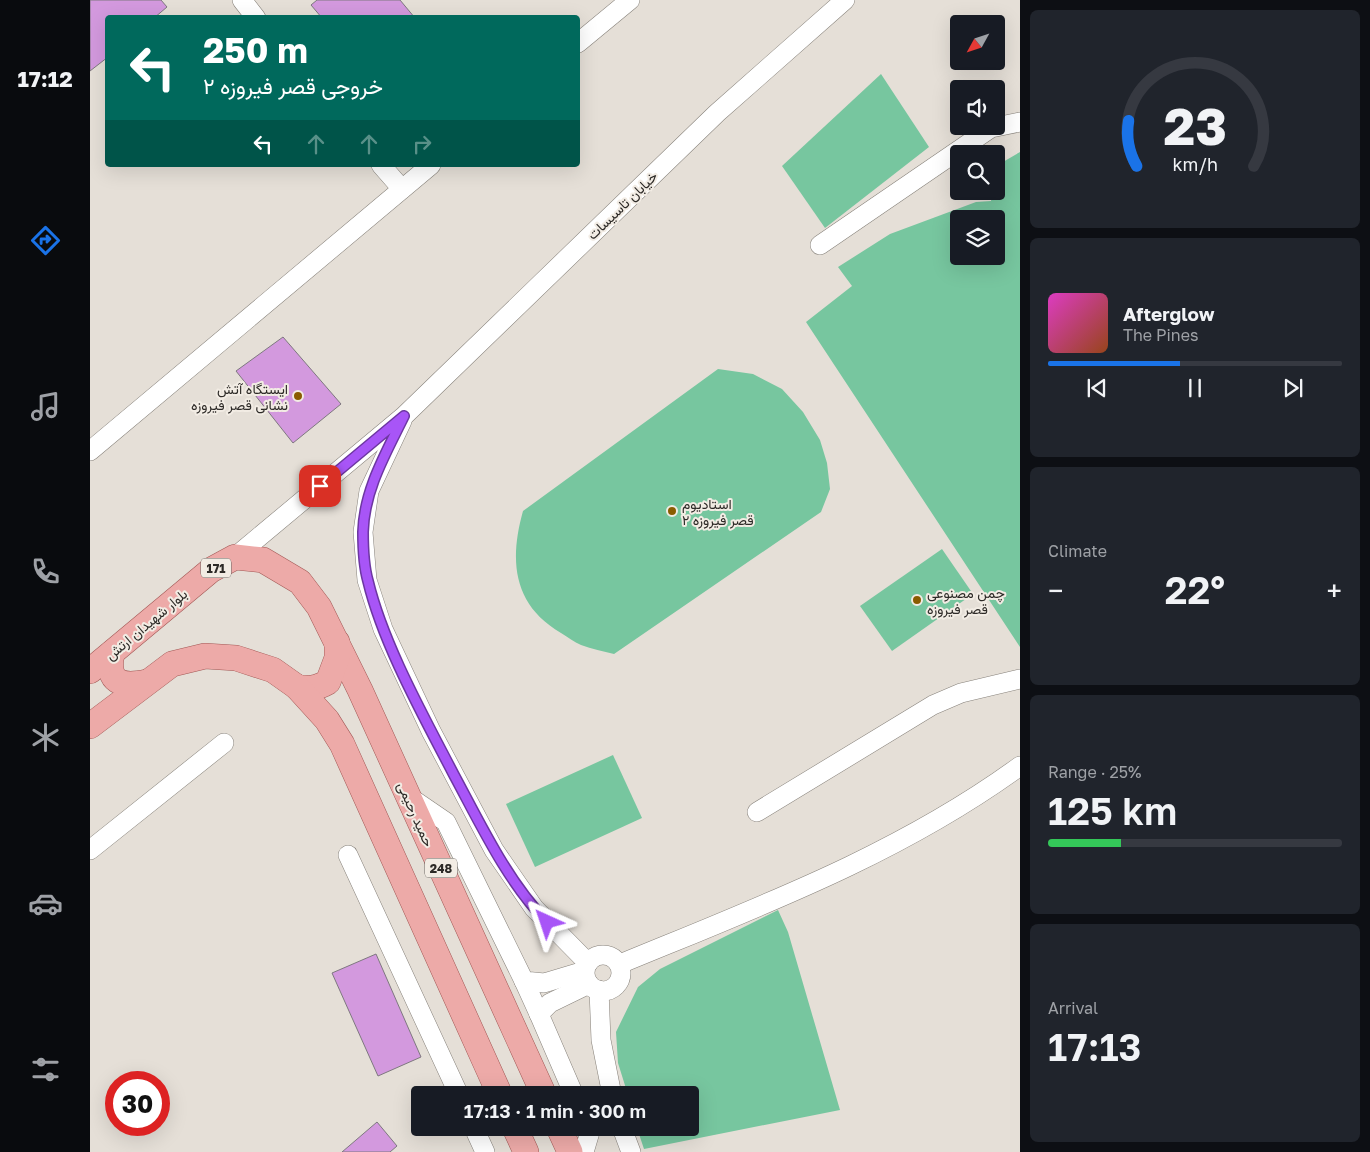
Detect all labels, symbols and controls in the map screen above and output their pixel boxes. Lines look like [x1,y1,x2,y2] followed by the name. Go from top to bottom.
[950,15,1005,70] north arrow
[950,15,1005,265] map controls
[203,29,308,71] text: 250 m
[120,35,185,100] icon: left
[17,65,73,92] text: 17:12
[203,72,383,99] text: خروجی قصر فیروزه ۲
[950,80,1005,135] button: sound
[1163,94,1227,156] text: 23
[249,130,277,158] icon: left
[302,130,330,158] icon: ahead
[355,130,383,158] icon: ahead
[408,130,436,158] icon: right
[950,145,1005,200] button: search
[1172,153,1218,175] text: km/h
[583,167,661,243] street label: خیابان تاسیسات
[950,210,1005,265] button: layers
[28,223,63,258] icon: directions
[1123,302,1214,325] text: Afterglow
[1123,325,1198,345] text: The Pines
[1083,374,1111,402] icon: previous
[1181,374,1209,402] icon: pause
[1279,374,1307,402] icon: next
[191,380,288,414] place label: ایستگاه آتش نشانی قصر فیروزه
[28,389,63,424] icon: music
[292,390,304,402] marker: ایستگاه آتش نشانی قصر فیروزه
[299,465,341,507] pin
[306,472,334,500] icon: arrive
[682,495,754,529] place label: استادیوم قصر فیروزه ۲
[666,505,678,517] marker: استادیوم قصر فیروزه ۲
[1048,541,1107,561] text: Climate
[28,554,63,589] icon: phone
[201,558,231,578] road number: 171
[1165,567,1225,612] text: 22°
[1048,574,1063,607] text: −
[1327,574,1342,607] text: +
[927,584,1005,618] place label: چمن مصنوعی قصر فیروزه
[102,585,191,664] street label: بلوار شهیدان ارتش
[911,594,923,606] marker: چمن مصنوعی قصر فیروزه
[28,720,63,755] icon: climate
[1048,762,1142,782] text: Range · 25%
[393,779,438,849] street label: حمید رحیمی
[1048,788,1177,833] text: 125 km
[425,858,457,878] road number: 248
[28,886,63,921] icon: car
[520,895,572,947] position arrow
[1048,998,1098,1018] text: Arrival
[1048,1024,1142,1069] text: 17:13
[28,1052,63,1087] icon: filters
[105,1071,170,1136] speed limit sign: 30
[464,1099,646,1122] text: 17:13 · 1 min · 300 m

